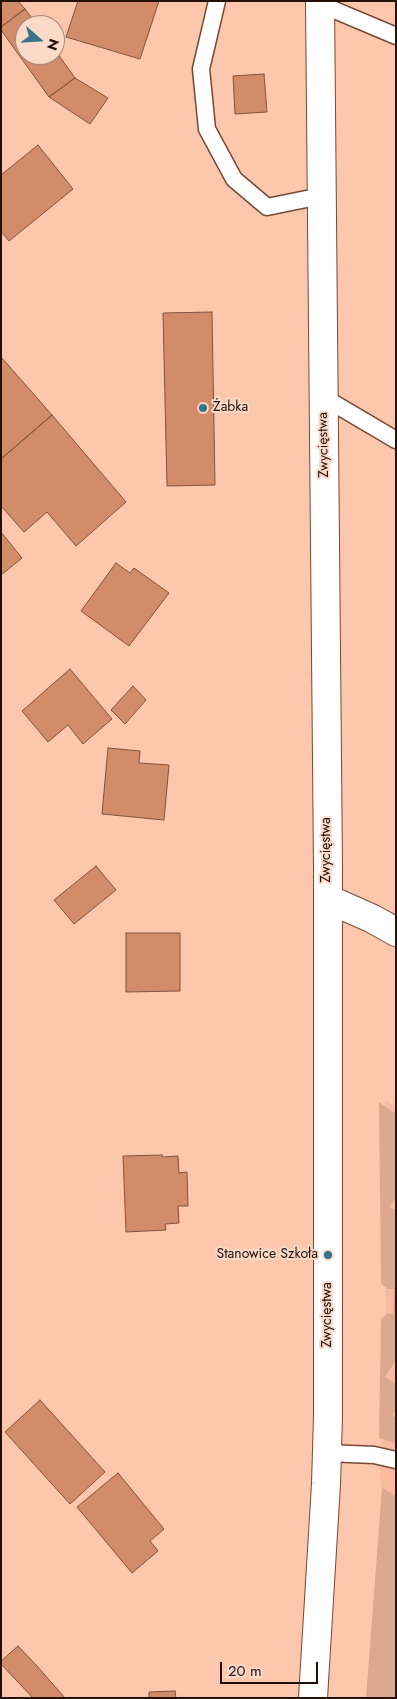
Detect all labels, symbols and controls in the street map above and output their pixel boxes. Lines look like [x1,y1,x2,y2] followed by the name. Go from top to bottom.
[15,15,65,65] north arrow
[42,36,65,53] text: N
[213,400,248,416] place label: Żabka
[197,402,209,414] marker: Żabka
[315,412,333,478] street label: Zwycięstwa
[319,817,335,883] street label: Zwycięstwa
[217,1247,318,1263] place label: Stanowice Szkoła
[322,1249,334,1261] marker: Stanowice Szkoła
[320,1282,336,1348] street label: Zwycięstwa
[222,1652,320,1684] scale bar
[228,1660,262,1682] text: 20 m

